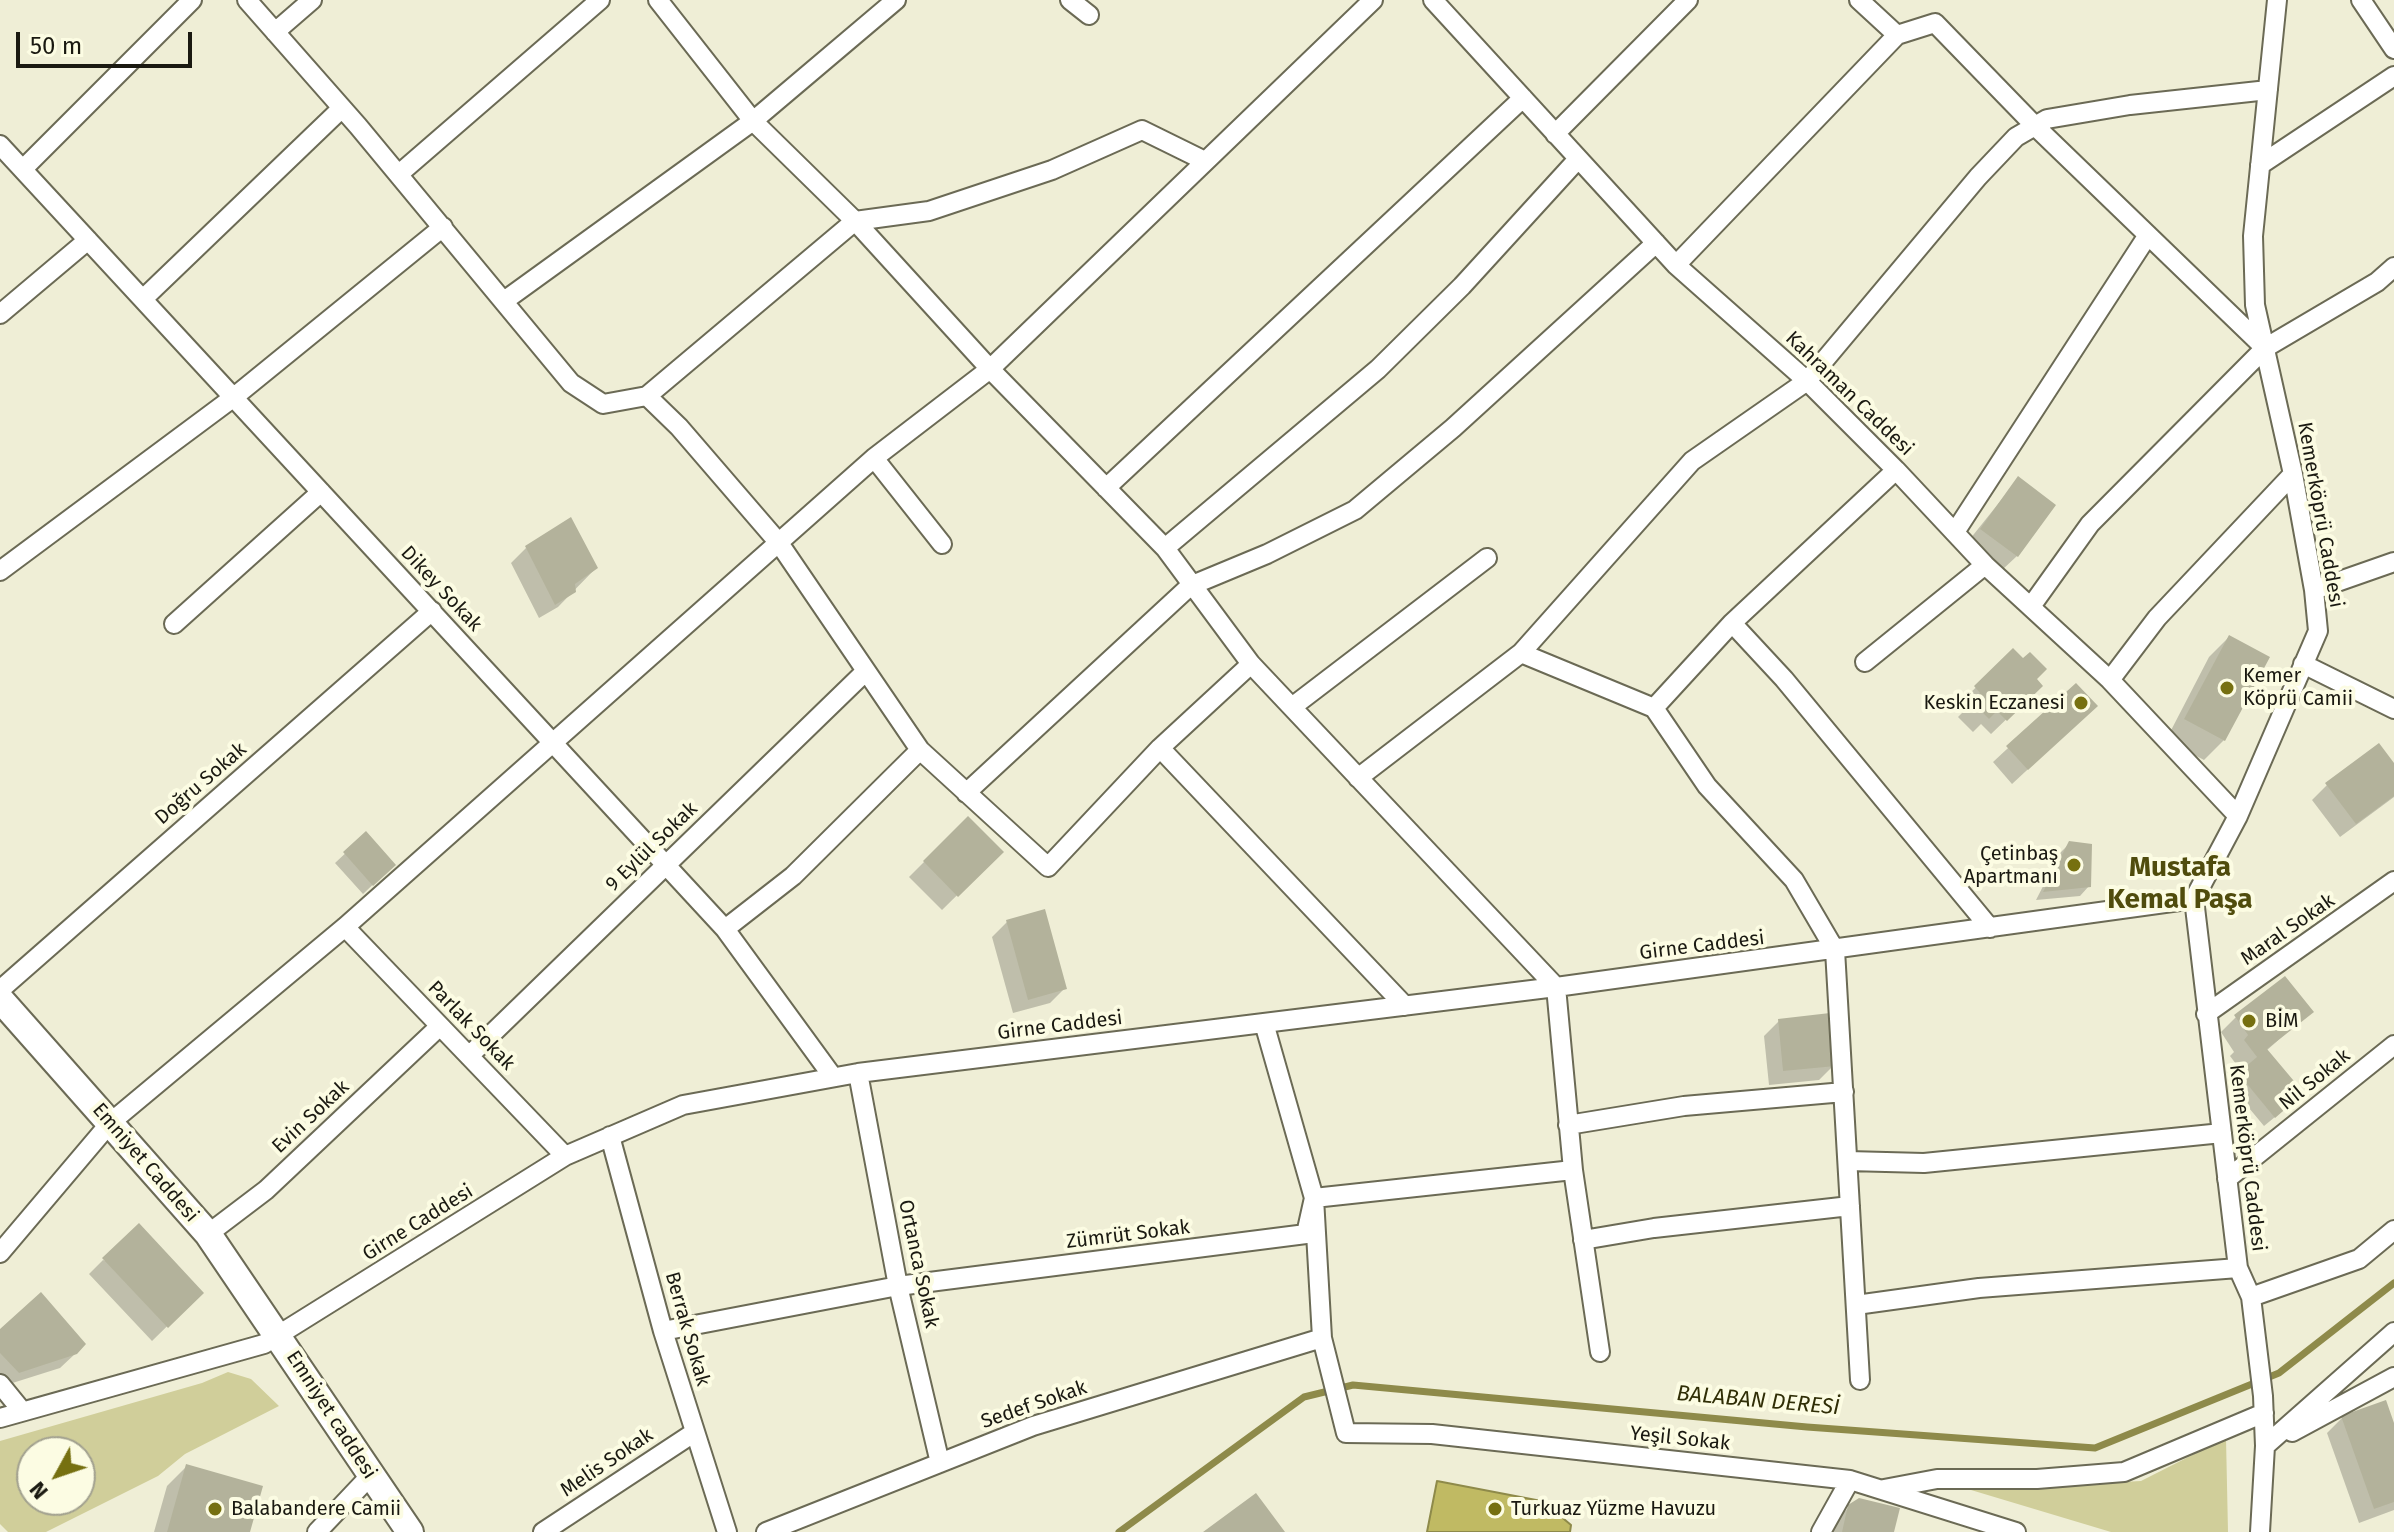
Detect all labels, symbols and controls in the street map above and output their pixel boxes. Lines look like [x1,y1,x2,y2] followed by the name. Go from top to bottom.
[20,16,196,66] scale bar
[30,32,82,60] text: 50 m
[1780,327,1918,461] street label: Kahraman Caddesi
[2292,420,2348,610] street label: Kemerköprü Caddesi
[395,541,487,637] street label: Dikey Sokak
[2243,664,2353,711] place label: Kemer Köprü Camii
[2218,679,2236,697] marker: Kemer Köprü Camii
[1924,691,2065,715] place label: Keskin Eczanesi
[2072,694,2090,712] marker: Keskin Eczanesi
[150,738,252,830] street label: Doğru Sokak
[601,797,703,897] street label: 9 Eylül Sokak
[1964,842,2058,889] place label: Çetinbaş Apartmanı
[2107,851,2253,917] district label: Mustafa Kemal Paşa
[2065,856,2083,874] marker: Çetinbaş Apartmanı
[2236,889,2340,971] street label: Maral Sokak
[1638,926,1766,966] street label: Girne Caddesi
[422,976,520,1076] street label: Parlak Sokak
[996,1006,1124,1046] street label: Girne Caddesi
[2265,1009,2299,1033] place label: BİM
[2240,1012,2258,1030] marker: BİM
[2275,1044,2355,1116] street label: Nil Sokak
[2224,1063,2270,1253] street label: Kemerköprü Caddesi
[268,1075,354,1159] street label: Evin Sokak
[87,1099,203,1227] street label: Emniyet Caddesi
[358,1180,478,1266] street label: Girne Caddesi
[893,1198,943,1330] street label: Ortanca Sokak
[1065,1216,1191,1254] street label: Zümrüt Sokak
[659,1269,715,1389] street label: Berrak Sokak
[281,1346,381,1484] street label: Emniyet caddesi
[978,1376,1090,1434] street label: Sedef Sokak
[1675,1381,1841,1421] water label: BALABAN DERESİ
[1629,1422,1731,1456] street label: Yeşil Sokak
[556,1423,658,1503] street label: Melis Sokak
[16,1436,96,1516] north arrow
[24,1476,54,1505] text: N
[231,1497,401,1521] place label: Balabandere Camii
[1511,1497,1716,1521] place label: Turkuaz Yüzme Havuzu
[206,1500,224,1518] marker: Balabandere Camii
[1486,1500,1504,1518] marker: Turkuaz Yüzme Havuzu

